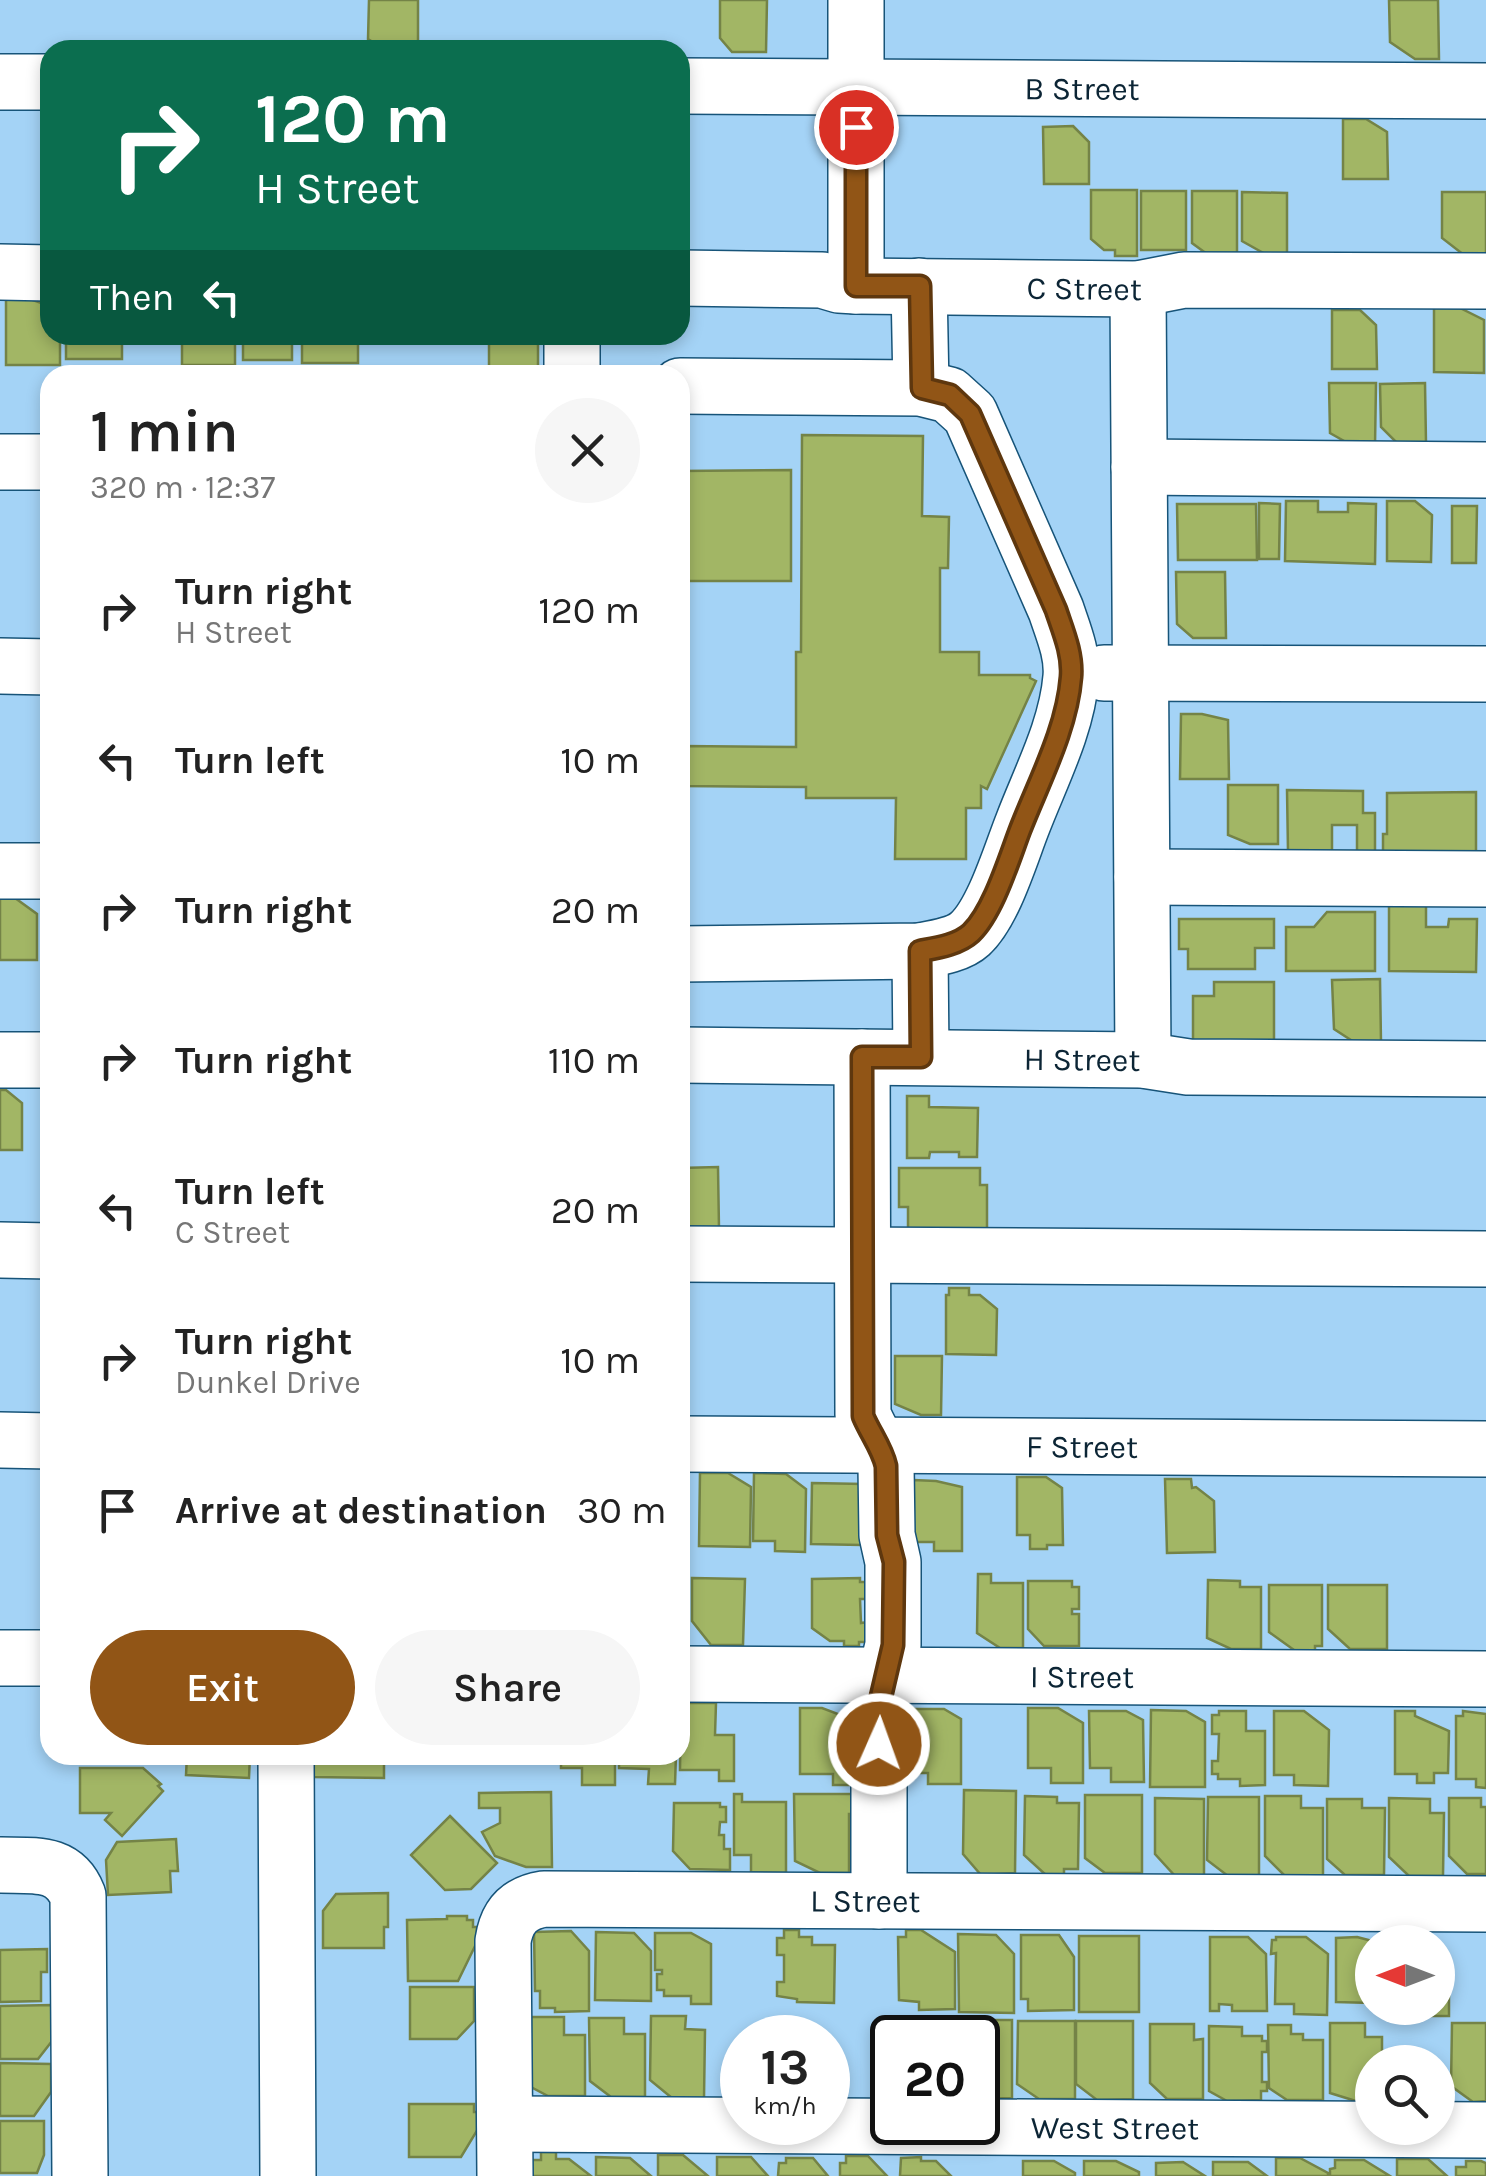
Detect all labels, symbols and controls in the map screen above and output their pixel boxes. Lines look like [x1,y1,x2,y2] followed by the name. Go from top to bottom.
[1024,70,1140,108] street label: B Street
[255,78,451,160] text: 120 m
[90,80,220,210] icon: right
[814,85,899,170] pin
[829,100,884,155] icon: arrive
[255,162,419,214] text: H Street
[194,270,249,325] icon: left
[1026,270,1142,308] street label: C Street
[90,275,174,320] text: Then
[90,396,239,466] text: 1 min
[535,398,640,503] button: close
[90,469,275,506] text: 320 m · 12:37
[175,569,352,614] text: Turn right
[90,583,145,638] icon: right
[538,588,640,633] text: 120 m
[175,614,292,651] text: H Street
[90,733,145,788] icon: left
[175,738,325,783] text: Turn left
[560,738,640,783] text: 10 m
[90,883,145,938] icon: right
[175,888,352,933] text: Turn right
[551,888,640,933] text: 20 m
[90,1033,145,1088] icon: right
[175,1038,352,1083] text: Turn right
[548,1038,640,1083] text: 110 m
[1023,1041,1141,1079] street label: H Street
[175,1169,325,1214] text: Turn left
[90,1183,145,1238] icon: left
[551,1188,640,1233] text: 20 m
[175,1214,290,1251] text: C Street
[175,1319,352,1364] text: Turn right
[90,1333,145,1388] icon: right
[560,1338,640,1383] text: 10 m
[175,1364,361,1401] text: Dunkel Drive
[1026,1428,1138,1466] street label: F Street
[90,1483,145,1538] icon: arrive
[175,1488,547,1533] text: Arrive at destination
[577,1488,666,1533] text: 30 m
[90,1630,355,1745] button: Exit
[375,1630,640,1745] button: Share
[1030,1658,1134,1696] street label: I Street
[827,1692,931,1796] position arrow
[810,1882,921,1920] street label: L Street
[1355,1925,1455,2025] north arrow
[1355,1925,1455,2145] map controls
[870,2015,1000,2145] speed limit sign: 20
[761,2038,809,2097] text: 13
[1355,2045,1455,2145] button: search
[753,2091,817,2120] text: km/h
[1031,2109,1199,2147] street label: West Street

